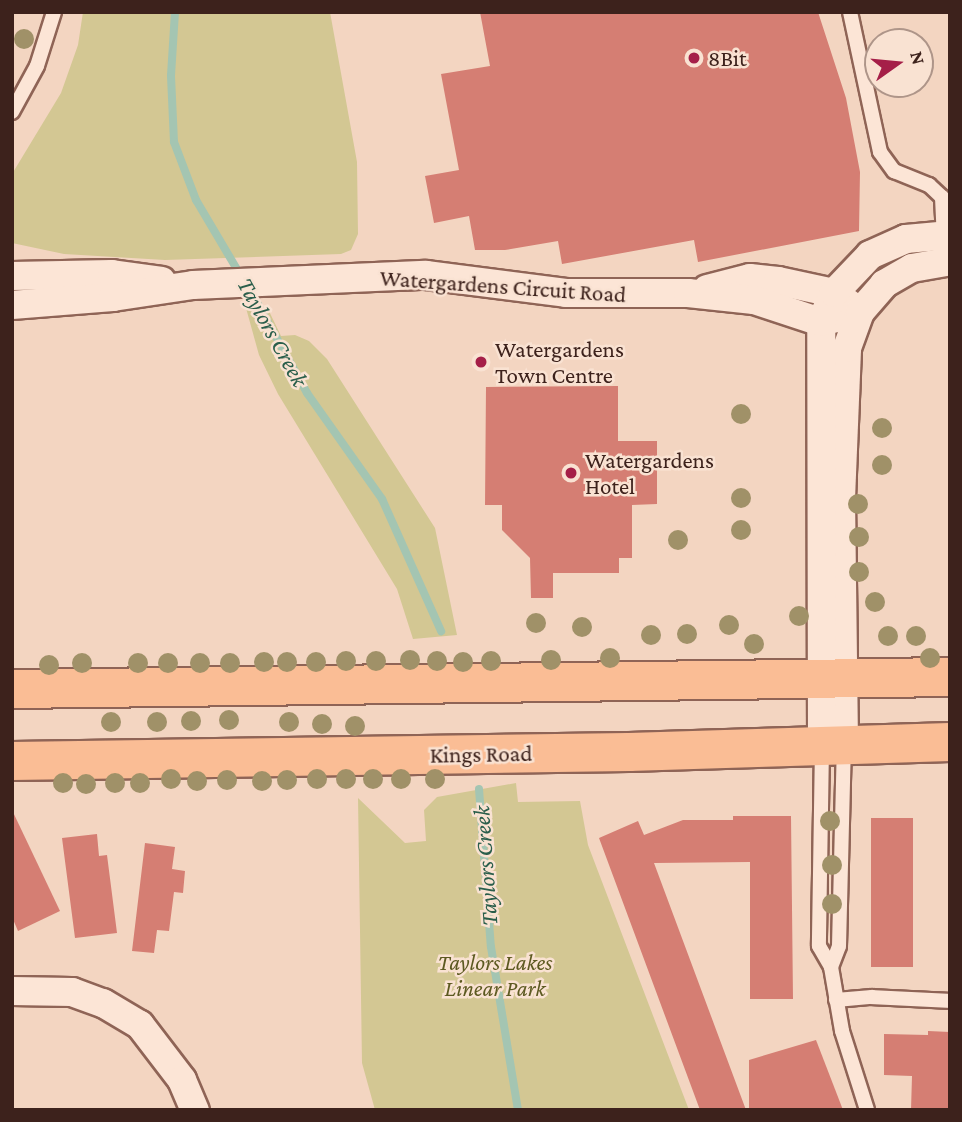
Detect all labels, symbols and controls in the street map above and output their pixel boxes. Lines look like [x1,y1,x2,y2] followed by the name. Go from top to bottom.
[864,28,934,98] north arrow
[708,44,747,72] place label: 8Bit
[906,49,930,67] text: N
[686,50,702,66] marker: 8Bit
[379,264,627,308] street label: Watergardens Circuit Road
[231,272,315,392] water label: Taylors Creek
[495,335,624,389] place label: Watergardens Town Centre
[473,354,489,370] marker: Watergardens Town Centre
[585,446,714,500] place label: Watergardens Hotel
[563,465,579,481] marker: Watergardens Hotel
[429,739,533,769] street label: Kings Road
[466,805,504,927] water label: Taylors Creek
[438,948,552,1002] park label: Taylors Lakes Linear Park

